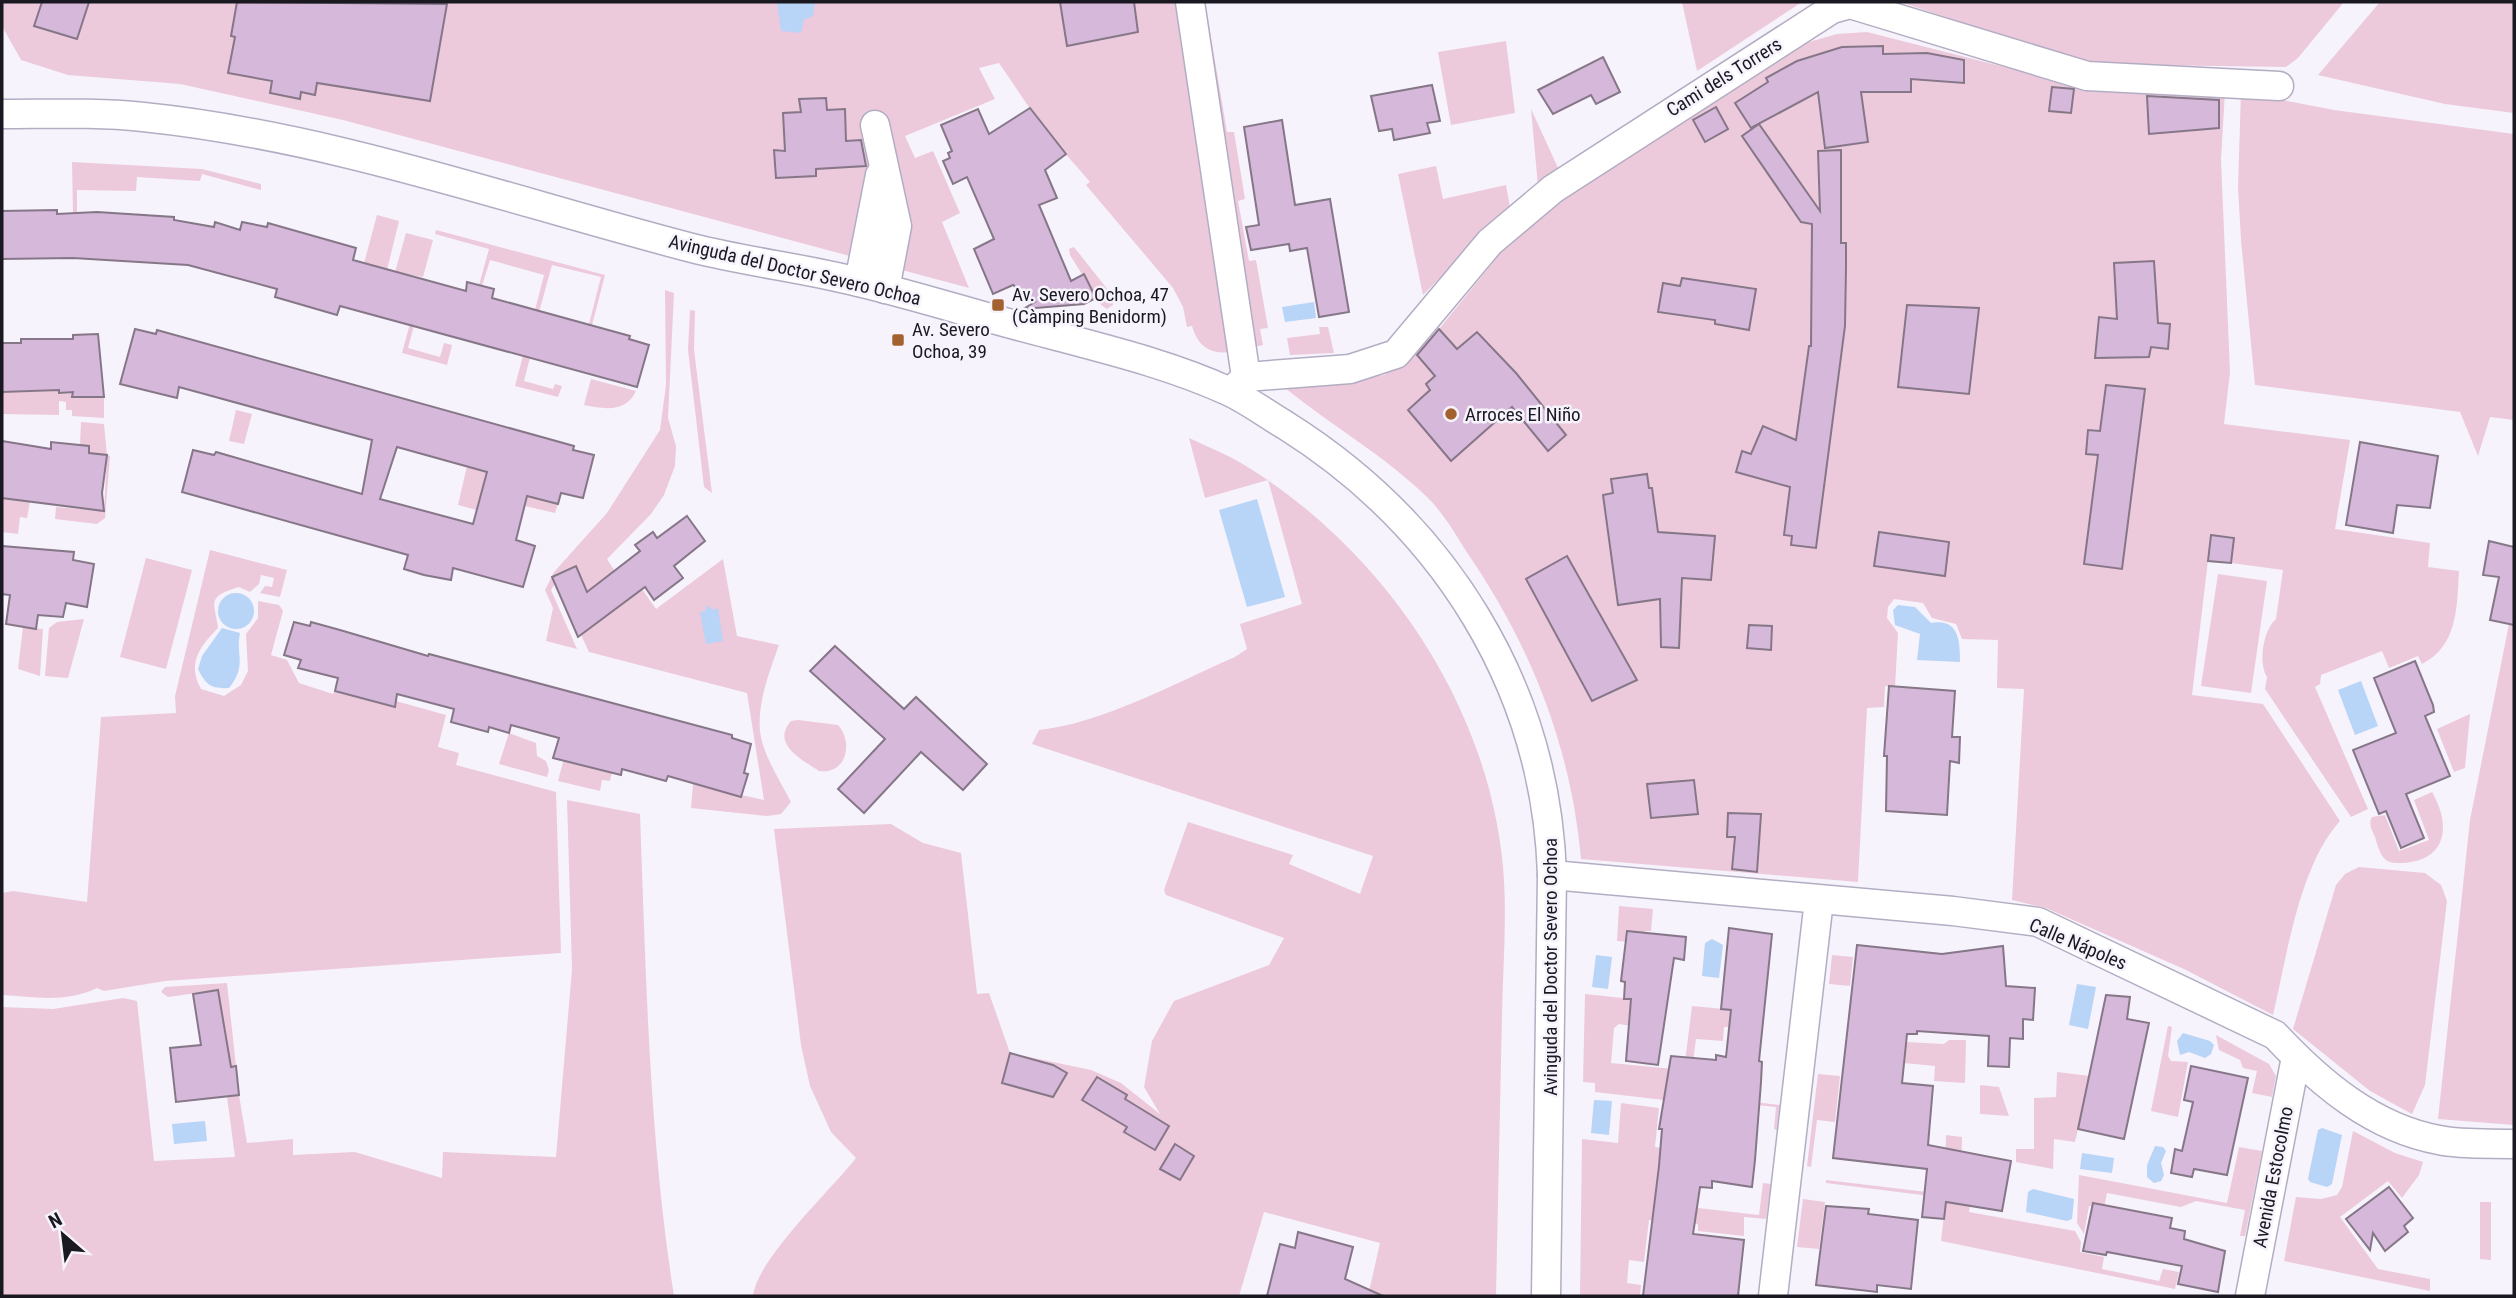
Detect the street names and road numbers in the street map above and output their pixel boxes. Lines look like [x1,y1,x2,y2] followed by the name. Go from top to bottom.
[1662,32,1786,122] street label: Cami dels Torrers
[667,230,923,310] street label: Avinguda del Doctor Severo Ochoa
[1539,838,1562,1096] street label: Avinguda del Doctor Severo Ochoa
[2026,913,2130,975] street label: Calle Nápoles
[2248,1104,2298,1250] street label: Avenida Estocolmo

